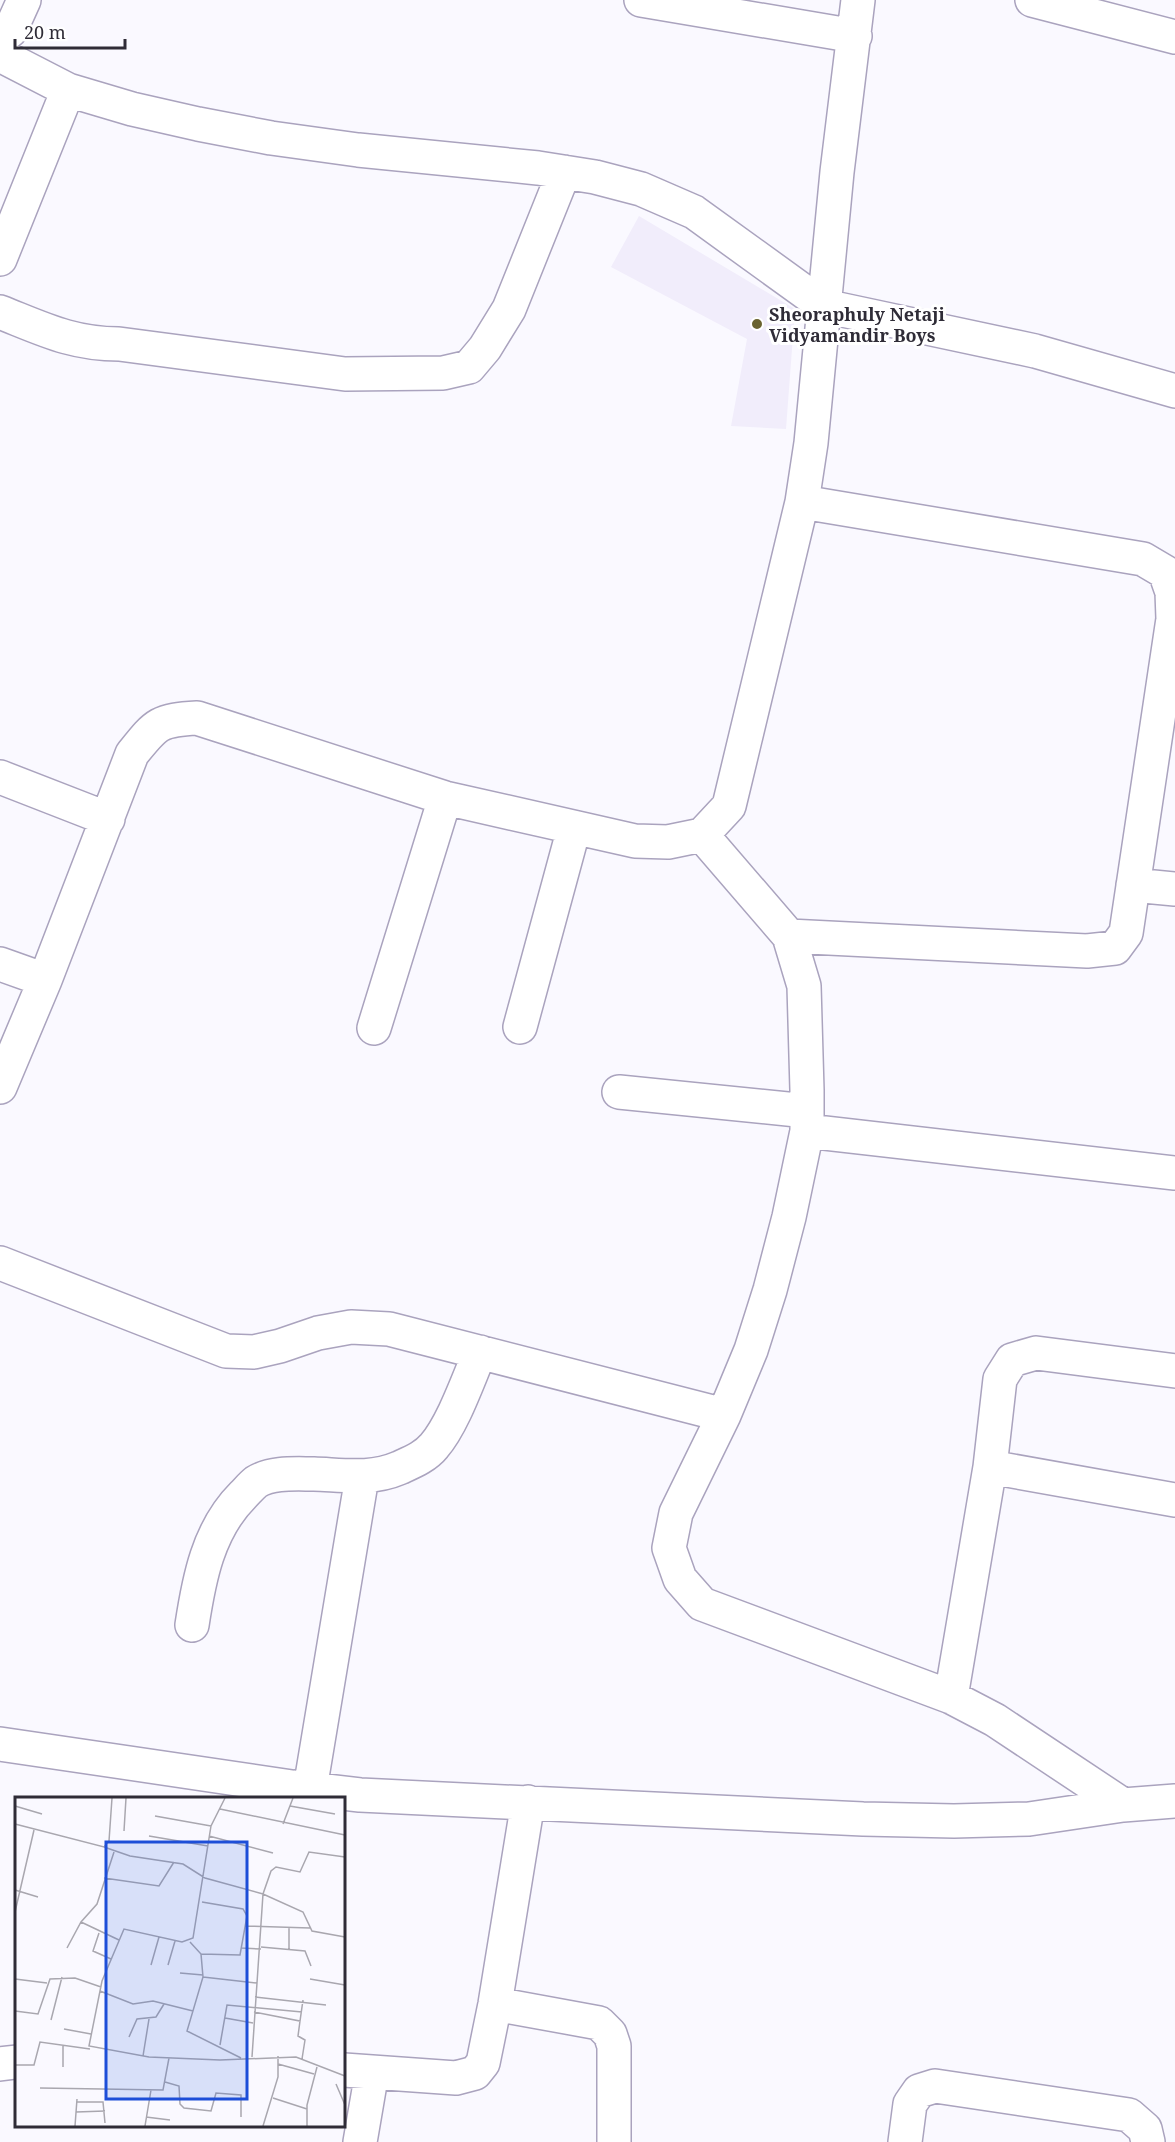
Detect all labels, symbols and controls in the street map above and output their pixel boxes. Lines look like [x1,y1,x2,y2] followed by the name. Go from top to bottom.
[15,12,124,50] scale bar
[24,20,66,44] text: 20 m
[769,302,945,347] place label: Sheoraphuly Netaji Vidyamandir Boys
[750,317,764,331] marker: Sheoraphuly Netaji Vidyamandir Boys
[15,1797,345,2127] inset map

